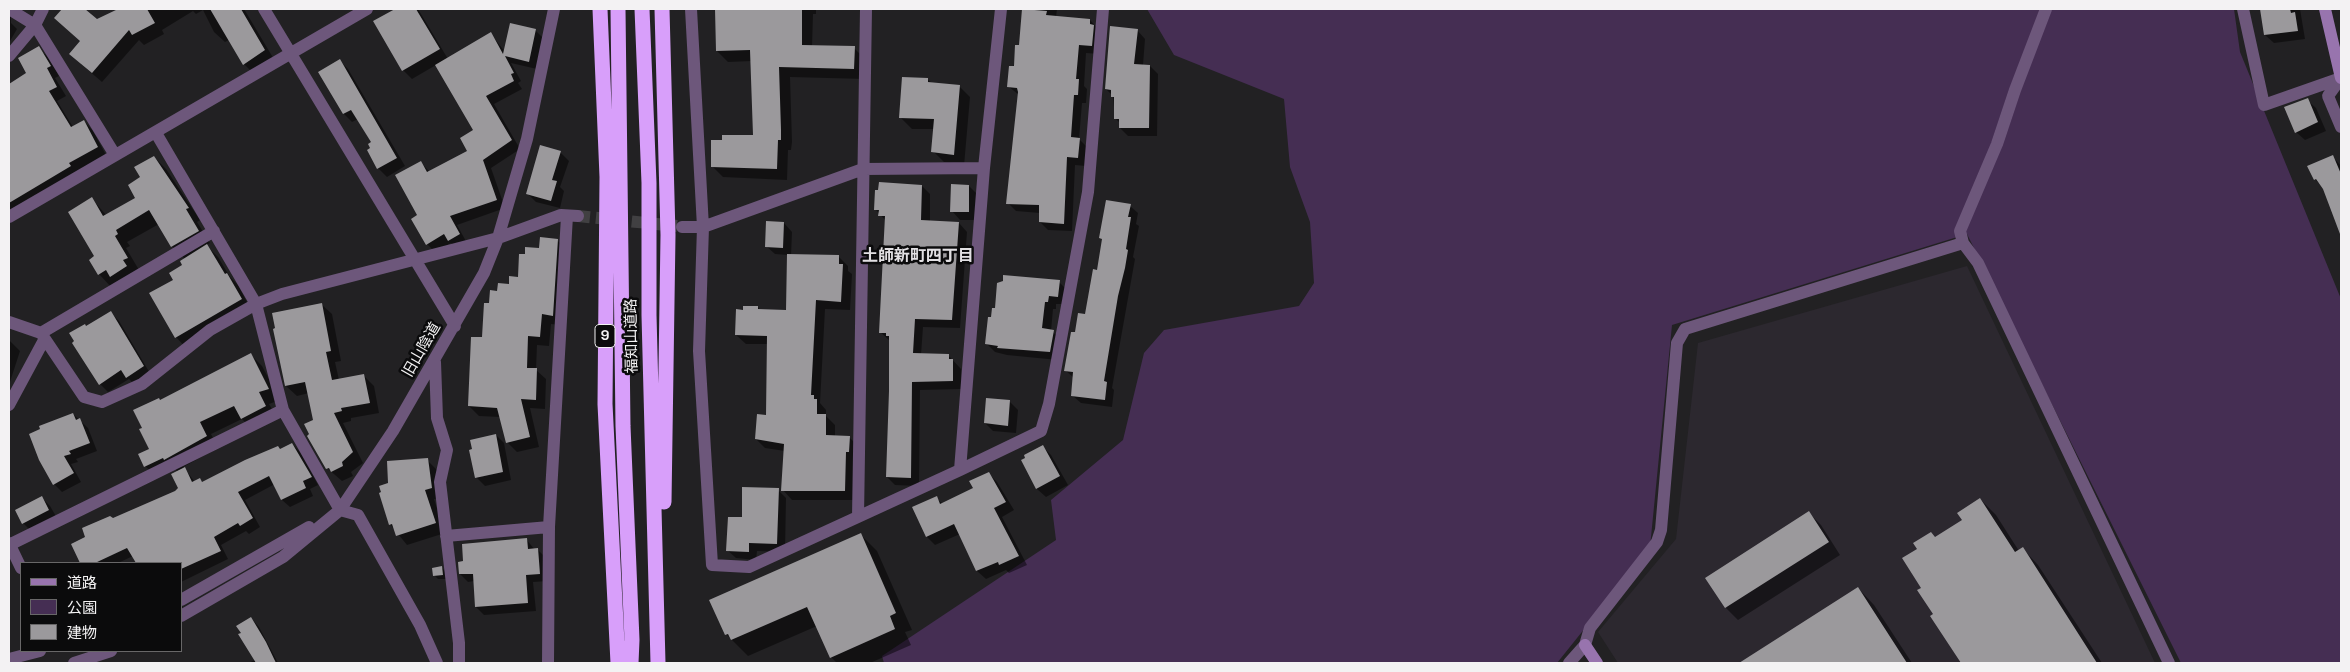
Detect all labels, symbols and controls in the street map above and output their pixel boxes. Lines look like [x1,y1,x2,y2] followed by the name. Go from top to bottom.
[862,247,974,267] district label: 土師新町四丁目
[622,298,642,374] street label: 福知山道路
[399,320,445,380] street label: 旧山陰道
[595,324,615,348] road number: 9
[20,562,182,652] legend
[67,573,97,592] text: 道路
[67,598,97,617] text: 公園
[67,623,97,642] text: 建物

